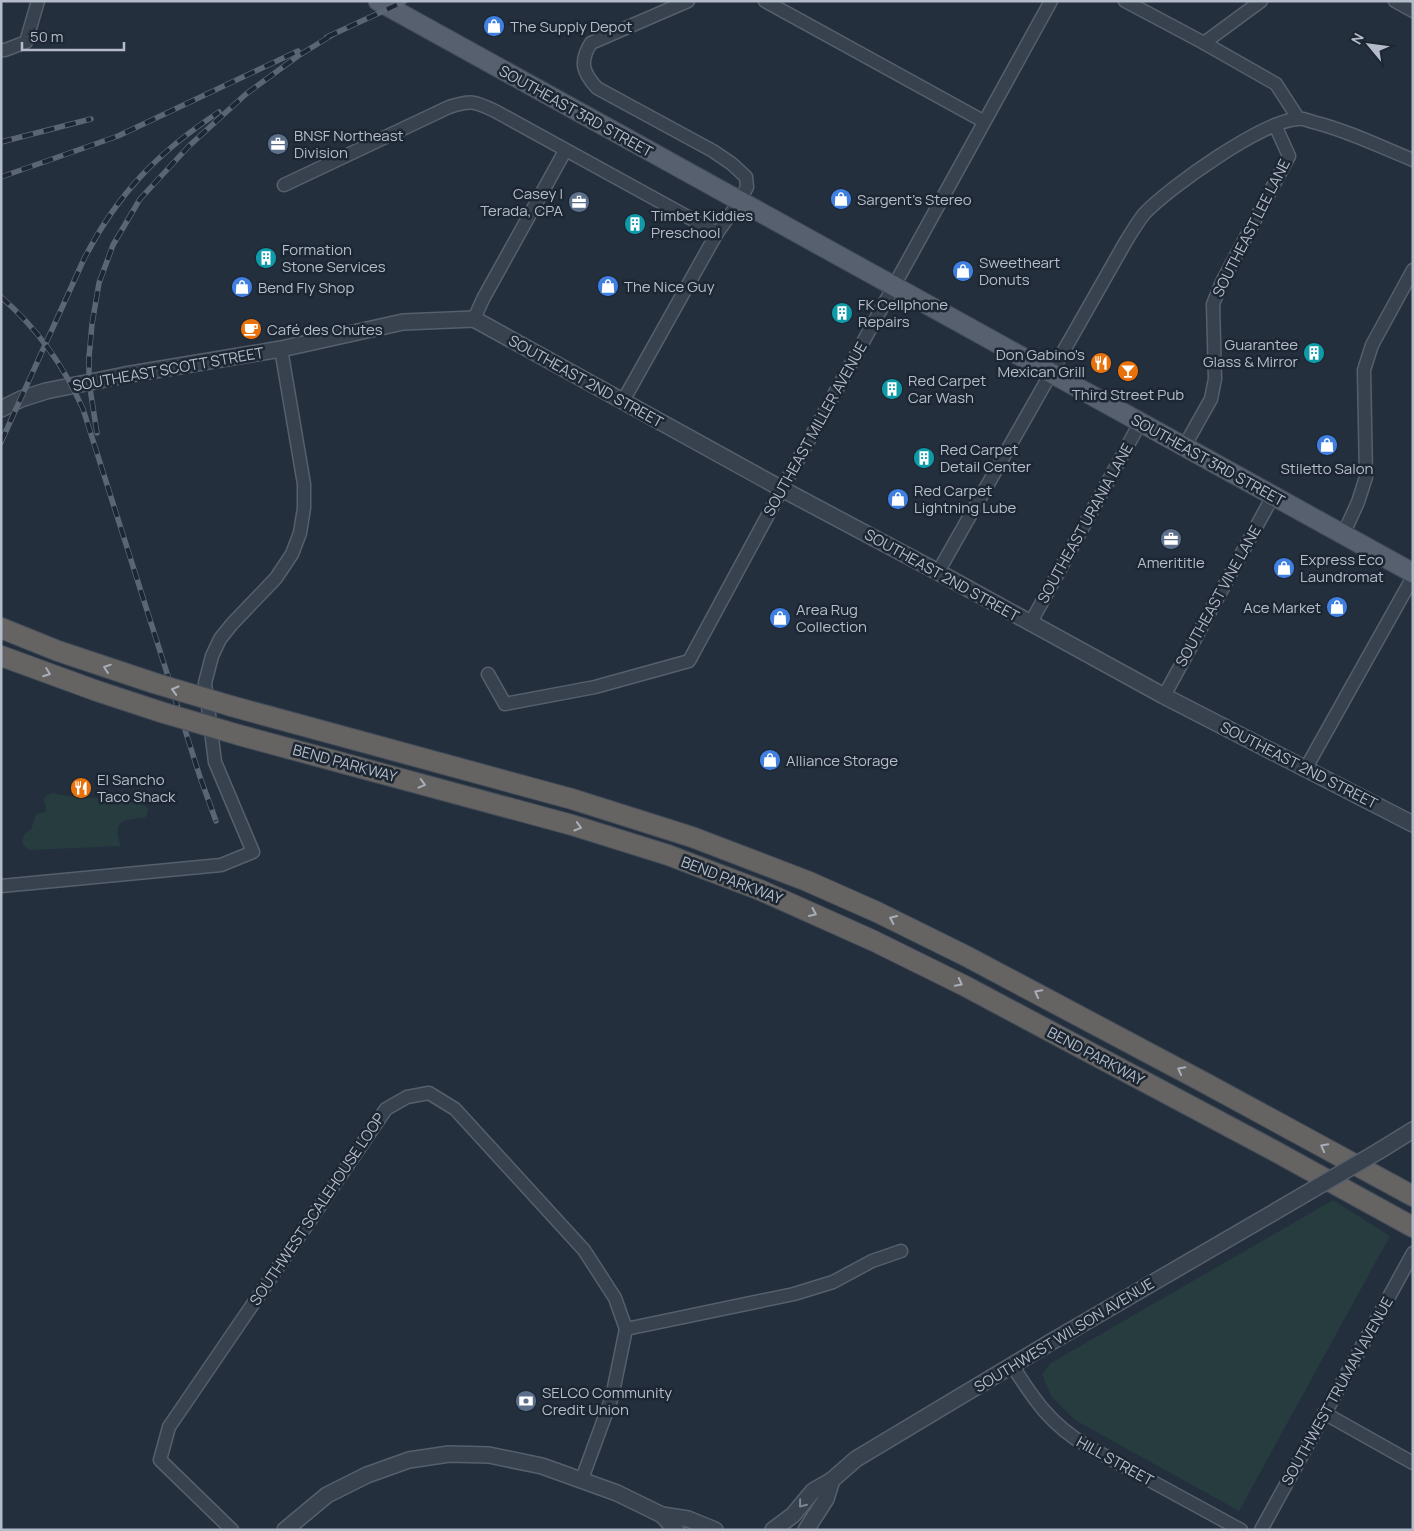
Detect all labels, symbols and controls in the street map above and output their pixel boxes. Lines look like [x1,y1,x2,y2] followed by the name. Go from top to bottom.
[482,14,506,38] shop icon: The Supply Depot
[510,16,632,37] place label: The Supply Depot
[22,20,125,52] scale bar
[1344,20,1394,70] north arrow
[30,26,64,47] text: 50 m
[1346,29,1368,47] text: N
[495,60,657,162] street label: SOUTHEAST 3RD STREET
[294,125,404,163] place label: BNSF Northeast Division
[266,132,290,156] office icon: BNSF Northeast Division
[1207,155,1295,301] street label: SOUTHEAST LEE LANE
[480,183,563,221] place label: Casey I Terada, CPA
[829,187,853,211] shop icon: Sargent's Stereo
[857,189,972,210] place label: Sargent's Stereo
[567,190,591,214] office icon: Casey I Terada, CPA
[651,205,753,243] place label: Timbet Kiddies Preschool
[623,212,647,236] building icon: Timbet Kiddies Preschool
[282,239,386,277] place label: Formation Stone Services
[254,246,278,270] building icon: Formation Stone Services
[979,252,1060,290] place label: Sweetheart Donuts
[951,259,975,283] shop icon: Sweetheart Donuts
[596,274,620,298] shop icon: The Nice Guy
[230,275,254,299] shop icon: Bend Fly Shop
[624,276,715,297] place label: The Nice Guy
[258,277,354,298] place label: Bend Fly Shop
[858,294,948,332] place label: FK Cellphone Repairs
[830,301,854,325] building icon: FK Cellphone Repairs
[239,317,263,341] cafe icon: Café des Chutes
[267,319,383,340] place label: Café des Chutes
[505,330,667,432] street label: SOUTHEAST 2ND STREET
[1203,334,1299,372] place label: Guarantee Glass & Mirror
[758,338,872,520] street label: SOUTHEAST MILLER AVENUE
[1302,341,1326,365] building icon: Guarantee Glass & Mirror
[71,342,265,396] street label: SOUTHEAST SCOTT STREET
[996,344,1085,382] place label: Don Gabino's Mexican Grill
[1089,351,1113,375] restaurant icon: Don Gabino's Mexican Grill
[1116,359,1140,383] bar icon: Third Street Pub
[908,370,986,408] place label: Red Carpet Car Wash
[880,377,904,401] building icon: Red Carpet Car Wash
[1072,384,1184,405] place label: Third Street Pub
[1127,409,1289,511] street label: SOUTHEAST 3RD STREET
[1315,433,1339,457] shop icon: Stiletto Salon
[940,439,1032,477] place label: Red Carpet Detail Center
[1032,439,1138,607] street label: SOUTHEAST URANIA LANE
[912,446,936,470] building icon: Red Carpet Detail Center
[1281,458,1374,479] place label: Stiletto Salon
[914,480,1017,518] place label: Red Carpet Lightning Lube
[886,487,910,511] shop icon: Red Carpet Lightning Lube
[1170,522,1266,670] street label: SOUTHEAST VINE LANE
[861,524,1023,626] street label: SOUTHEAST 2ND STREET
[1159,527,1183,551] office icon: Amerititle
[1300,549,1384,587] place label: Express Eco Laundromat
[1137,552,1205,573] place label: Amerititle
[1272,556,1296,580] shop icon: Express Eco Laundromat
[1325,595,1349,619] shop icon: Ace Market
[1243,597,1321,618] place label: Ace Market
[796,599,867,637] place label: Area Rug Collection
[768,606,792,630] shop icon: Area Rug Collection
[104,664,112,674] one-way arrow
[42,667,51,677] one-way arrow
[172,685,180,695] one-way arrow
[1217,716,1381,814] street label: SOUTHEAST 2ND STREET
[291,739,400,787] street label: BEND PARKWAY
[758,748,782,772] shop icon: Alliance Storage
[786,750,898,771] place label: Alliance Storage
[97,769,176,807] place label: El Sancho Taco Shack
[69,776,93,800] restaurant icon: El Sancho Taco Shack
[417,778,425,788] one-way arrow
[574,822,582,832] one-way arrow
[678,851,786,909] street label: BEND PARKWAY
[808,906,817,917] one-way arrow
[889,915,898,926] one-way arrow
[954,977,963,987] one-way arrow
[1034,990,1043,1000] one-way arrow
[1044,1022,1149,1091] street label: BEND PARKWAY
[1177,1066,1186,1076] one-way arrow
[244,1109,390,1309] street label: SOUTHWEST SCALEHOUSE LOOP
[1320,1143,1329,1153] one-way arrow
[970,1273,1158,1397] street label: SOUTHWEST WILSON AVENUE
[1276,1293,1398,1489] street label: SOUTHWEST TRUMAN AVENUE
[542,1382,672,1420] place label: SELCO Community Credit Union
[514,1389,538,1413] bank icon: SELCO Community Credit Union
[1073,1431,1157,1491] street label: HILL STREET
[800,1498,808,1507] one-way arrow

